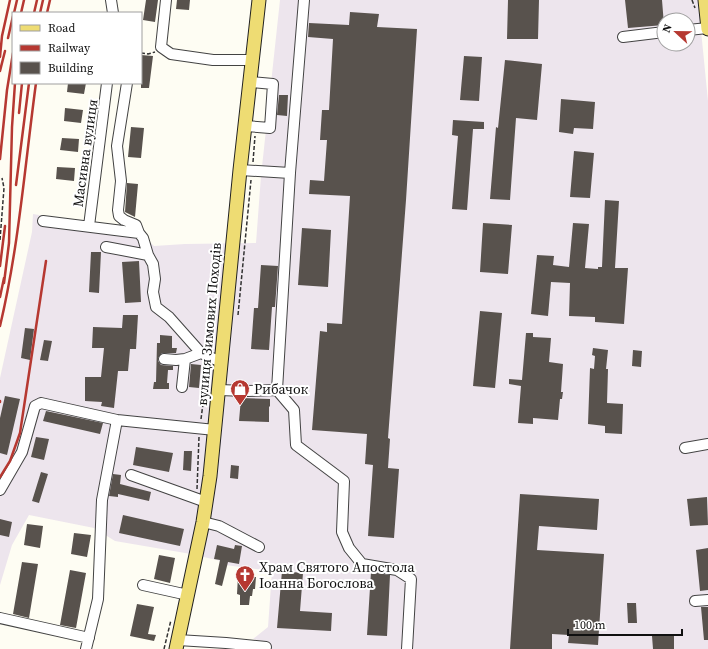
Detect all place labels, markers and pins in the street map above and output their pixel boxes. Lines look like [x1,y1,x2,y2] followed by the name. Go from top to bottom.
[229,378,251,406] shop icon: Рибачок
[254,379,309,399] place label: Рибачок
[259,557,415,593] place label: Храм Святого Апостола Іоанна Богослова
[234,564,256,592] church icon: Храм Святого Апостола Іоанна Богослова

